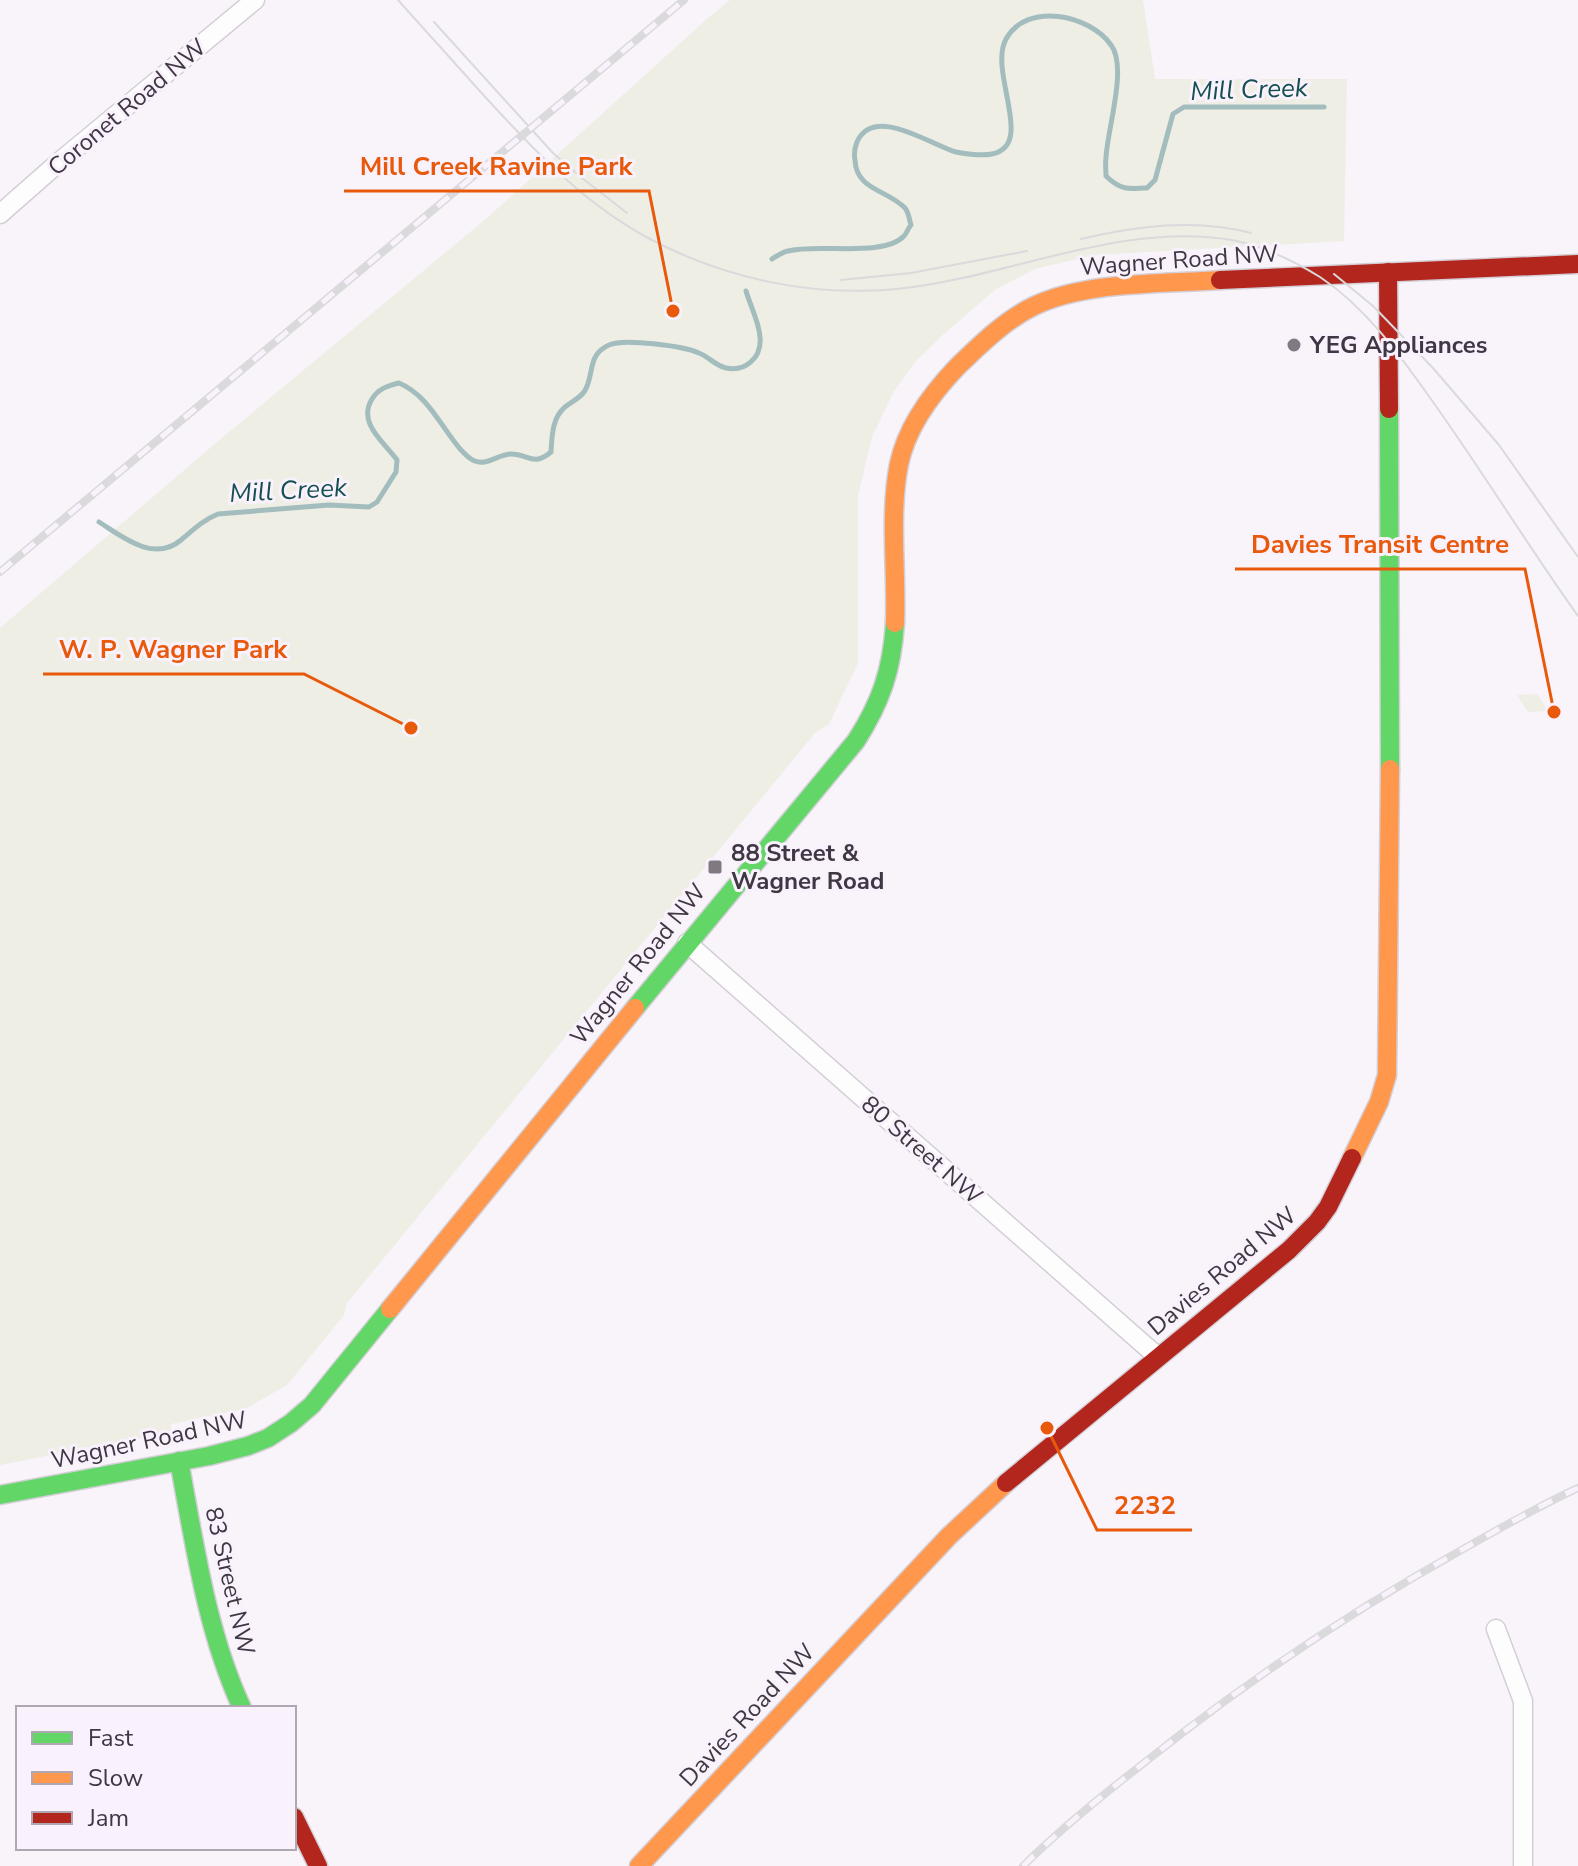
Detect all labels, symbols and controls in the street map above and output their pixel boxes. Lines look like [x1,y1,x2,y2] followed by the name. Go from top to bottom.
[41,31,213,183] street label: Coronet Road NW
[1190,70,1309,109] water label: Mill Creek
[344,141,649,191] callout: Mill Creek Ravine Park
[360,149,633,184] text: Mill Creek Ravine Park
[1079,237,1279,283] street label: Wagner Road NW
[1309,329,1488,361] place label: YEG Appliances
[1285,336,1303,354] marker: YEG Appliances
[228,470,349,511] water label: Mill Creek
[1235,519,1525,569] callout: Davies Transit Centre
[1251,527,1509,562] text: Davies Transit Centre
[43,624,304,674] callout: W. P. Wagner Park
[59,632,288,667] text: W. P. Wagner Park
[731,837,884,897] place label: 88 Street & Wagner Road
[706,858,724,876] marker: 88 Street & Wagner Road
[563,877,713,1051] street label: Wagner Road NW
[855,1088,989,1212] street label: 80 Street NW
[1141,1199,1303,1343] street label: Davies Road NW
[48,1404,250,1476] street label: Wagner Road NW
[1097,1480,1192,1530] callout: 2232
[1114,1488,1176,1523] text: 2232
[197,1504,263,1658] street label: 83 Street NW
[672,1636,822,1794] street label: Davies Road NW
[16,1706,296,1850] legend
[88,1722,134,1754] text: Fast
[88,1762,143,1794] text: Slow
[87,1802,129,1834] text: Jam

